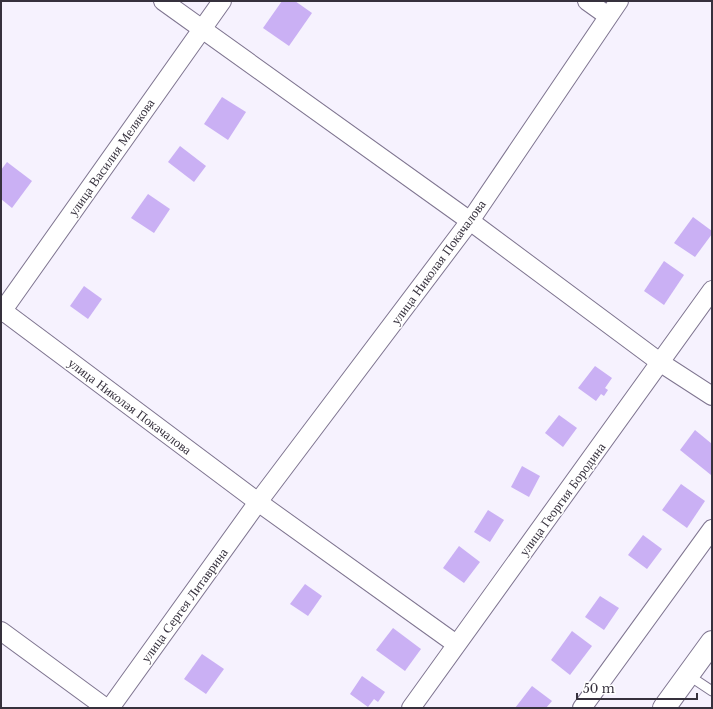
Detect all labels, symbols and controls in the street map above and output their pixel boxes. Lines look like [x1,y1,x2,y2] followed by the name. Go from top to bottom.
[64,95,159,219] street label: улица Василия Мелякова
[387,196,490,328] street label: улица Николая Покачалова
[64,354,195,459] street label: улица Николая Покачалова
[516,439,609,559] street label: улица Георгия Бородина
[137,545,232,666] street label: улица Сергея Литаврина
[577,675,697,701] scale bar
[583,681,615,696] text: 50 m

